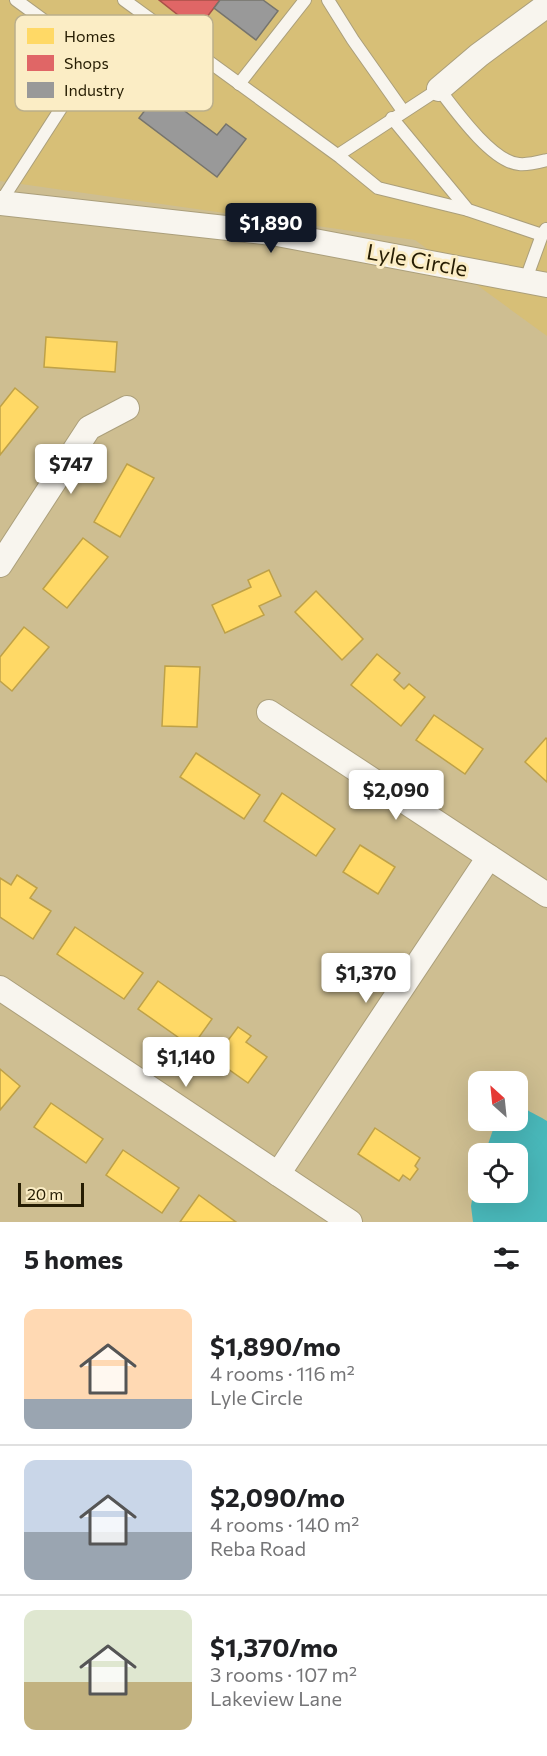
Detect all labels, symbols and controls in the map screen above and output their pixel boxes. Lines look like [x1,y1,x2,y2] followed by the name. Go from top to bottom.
[15,15,213,111] legend
[64,26,115,45] text: Homes
[64,53,109,72] text: Shops
[64,80,124,99] text: Industry
[222,203,320,254] pin: $1,890
[239,210,303,234] text: $1,890
[365,237,470,282] street label: Lyle Circle
[35,444,107,495] pin: $747
[49,451,93,475] text: $747
[347,770,445,821] pin: $2,090
[363,777,429,801] text: $2,090
[317,953,415,1004] pin: $1,370
[335,960,397,984] text: $1,370
[137,1037,235,1088] pin: $1,140
[157,1044,215,1068] text: $1,140
[468,1071,528,1131] north arrow
[468,1071,528,1203] map controls
[468,1143,528,1203] button: locate
[18,1180,84,1208] scale bar
[27,1184,63,1203] text: 20 m
[490,1242,523,1275] icon: filters
[24,1243,123,1274] text: 5 homes
[210,1330,341,1361] text: $1,890/mo
[72,1333,144,1405] icon: home
[210,1361,355,1385] text: 4 rooms · 116 m²
[210,1385,303,1409] text: Lyle Circle
[210,1481,345,1512] text: $2,090/mo
[72,1484,144,1556] icon: home
[210,1512,359,1536] text: 4 rooms · 140 m²
[210,1536,306,1560] text: Reba Road
[210,1631,338,1662] text: $1,370/mo
[72,1634,144,1706] icon: home
[210,1662,357,1686] text: 3 rooms · 107 m²
[210,1686,342,1710] text: Lakeview Lane

